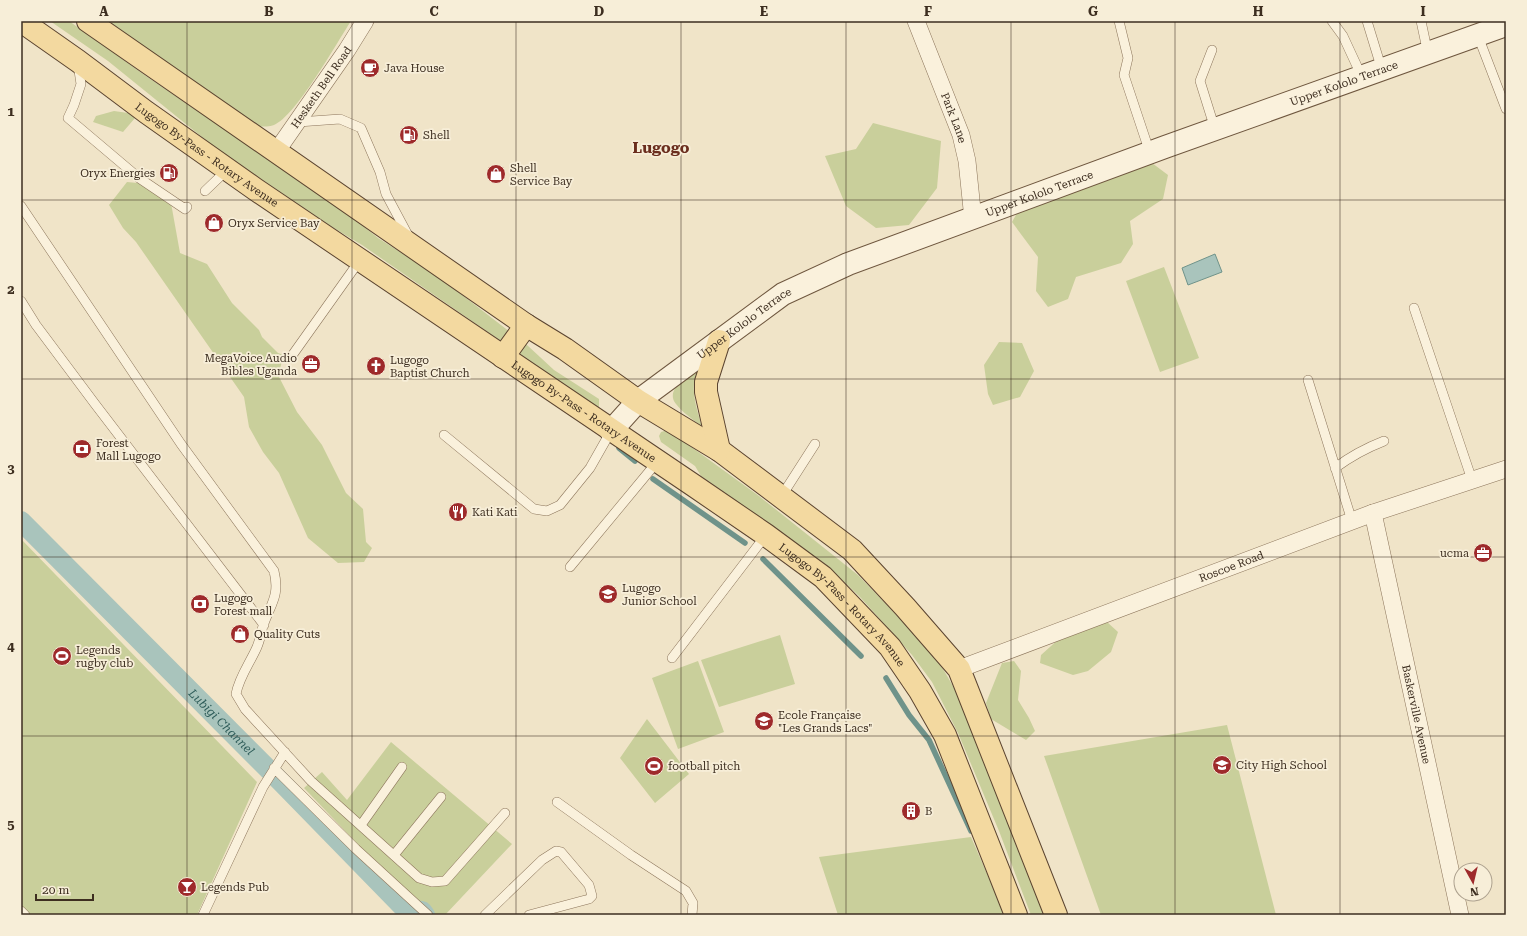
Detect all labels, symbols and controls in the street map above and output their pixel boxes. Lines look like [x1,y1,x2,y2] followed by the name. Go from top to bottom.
[99,4,109,19] text: A
[264,4,274,19] text: B
[429,4,439,19] text: C
[594,4,604,19] text: D
[760,4,768,19] text: E
[924,4,932,19] text: F
[1088,4,1098,19] text: G
[1253,4,1264,19] text: H
[1420,4,1426,19] text: I
[288,44,355,131] street label: Hesketh Bell Road
[359,57,381,79] cafe icon: Java House
[1288,58,1400,109] street label: Upper Kololo Terrace
[384,62,444,75] place label: Java House
[938,91,969,144] street label: Park Lane
[133,100,281,210] street label: Lugogo By-Pass - Rotary Avenue
[7,104,15,119] text: 1
[398,124,420,146] fuel station icon: Shell
[423,129,450,142] place label: Shell
[633,139,690,157] district label: Lugogo
[158,162,180,184] fuel station icon: Oryx Energies
[510,162,573,188] place label: Shell Service Bay
[485,163,507,185] shop icon: Shell Service Bay
[80,167,155,180] place label: Oryx Energies
[984,168,1095,220] street label: Upper Kololo Terrace
[203,212,225,234] shop icon: Oryx Service Bay
[228,217,320,230] place label: Oryx Service Bay
[7,282,15,297] text: 2
[695,285,794,362] street label: Upper Kololo Terrace
[205,352,297,378] place label: MegaVoice Audio Bibles Uganda
[300,353,322,375] office icon: MegaVoice Audio Bibles Uganda
[390,354,470,380] place label: Lugogo Baptist Church
[365,355,387,377] church icon: Lugogo Baptist Church
[509,358,658,465] street label: Lugogo By-Pass - Rotary Avenue
[96,437,161,463] place label: Forest Mall Lugogo
[71,438,93,460] bank icon: Forest Mall Lugogo
[7,461,15,476] text: 3
[447,501,469,523] restaurant icon: Kati Kati
[472,506,518,519] place label: Kati Kati
[776,541,907,669] street label: Lugogo By-Pass - Rotary Avenue
[1472,542,1494,564] office icon: ucma
[1440,547,1469,560] place label: ucma
[1197,549,1266,585] street label: Roscoe Road
[622,582,697,608] place label: Lugogo Junior School
[597,583,619,605] school or university icon: Lugogo Junior School
[214,592,273,618] place label: Lugogo Forest mall
[189,593,211,615] bank icon: Lugogo Forest mall
[229,623,251,645] shop icon: Quality Cuts
[254,628,320,641] place label: Quality Cuts
[7,639,15,654] text: 4
[76,644,133,670] place label: Legends rugby club
[51,645,73,667] sports icon: Legends rugby club
[1399,664,1433,765] street label: Baskerville Avenue
[185,686,257,758] water label: Lubigi Channel
[778,709,872,735] place label: Ecole Française "Les Grands Lacs"
[753,710,775,732] school or university icon: Ecole Française "Les Grands Lacs"
[1211,754,1233,776] school or university icon: City High School
[643,755,665,777] sports icon: football pitch
[1236,759,1328,772] place label: City High School
[668,760,740,773] place label: football pitch
[900,800,922,822] building icon: B
[925,805,932,818] place label: B
[7,817,15,832] text: 5
[1453,862,1493,902] north arrow
[36,876,93,902] scale bar
[176,876,198,898] bar icon: Legends Pub
[201,881,269,894] place label: Legends Pub
[42,883,69,897] text: 20 m
[1469,884,1479,899] text: N

